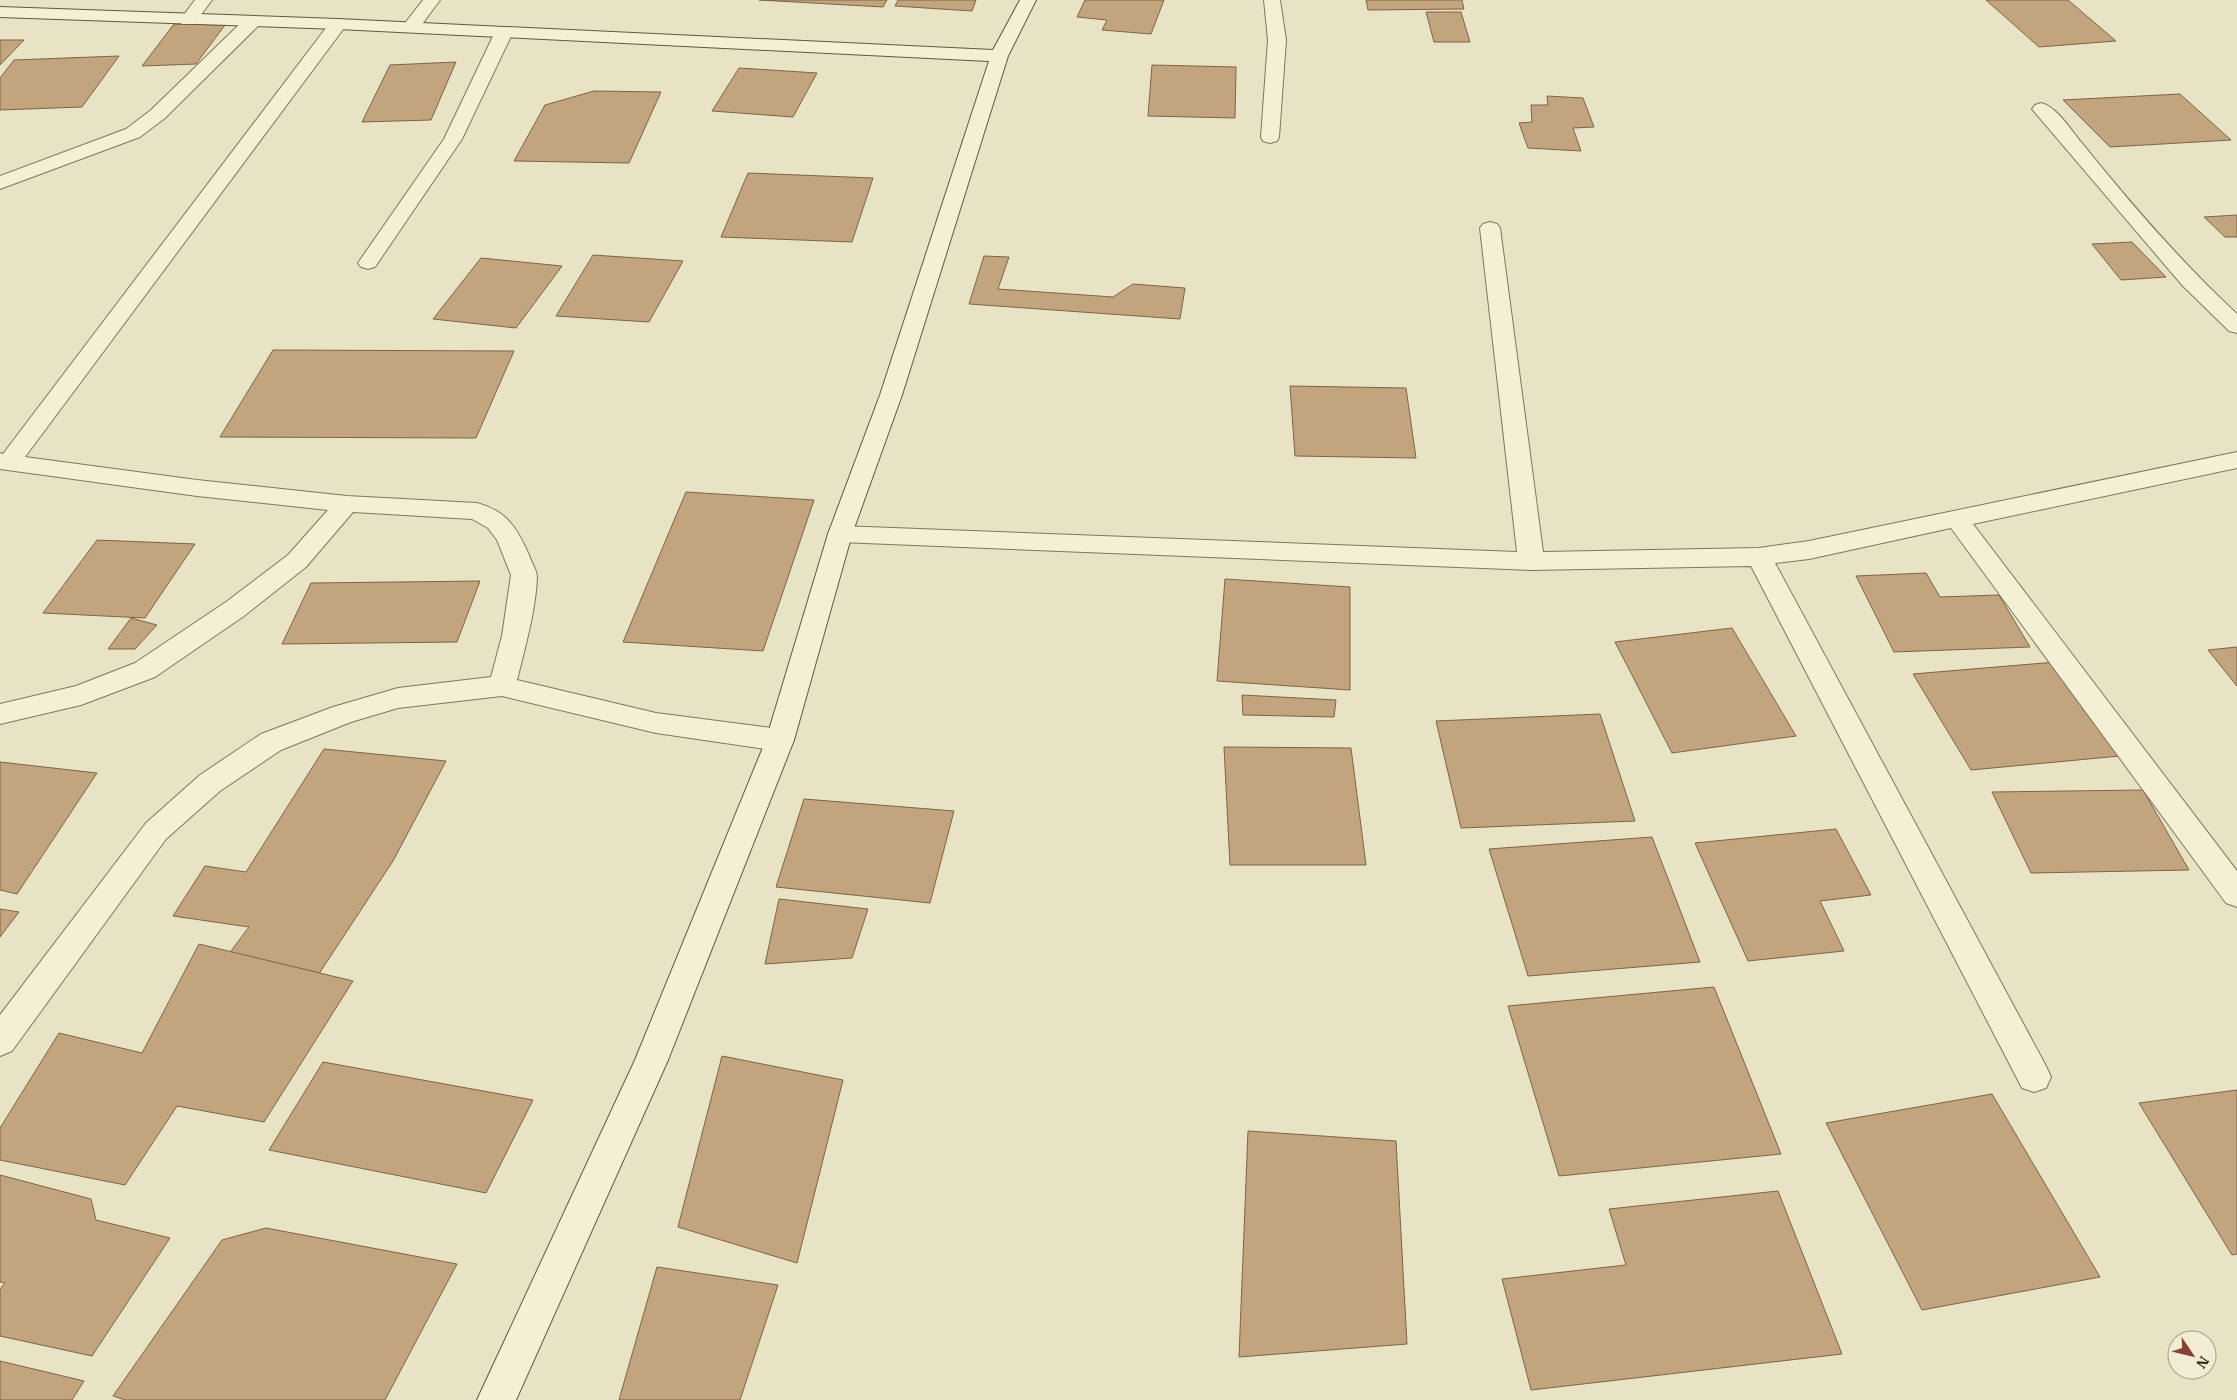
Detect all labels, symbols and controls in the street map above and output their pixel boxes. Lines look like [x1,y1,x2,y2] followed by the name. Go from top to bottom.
[2167,1330,2217,1380] north arrow
[2192,1353,2213,1372] text: N

